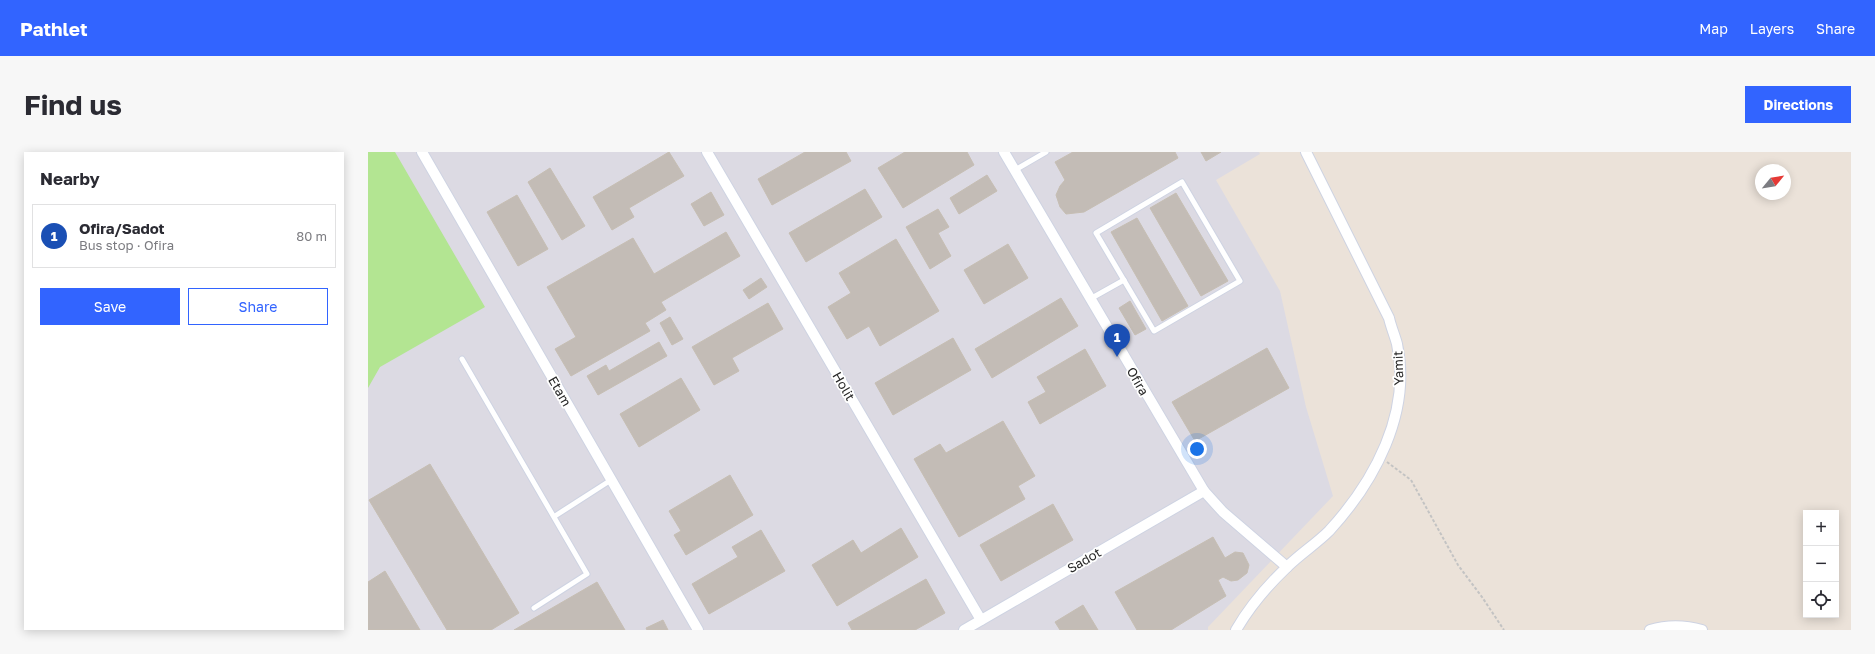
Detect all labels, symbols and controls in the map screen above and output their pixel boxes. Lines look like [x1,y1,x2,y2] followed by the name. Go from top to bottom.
[20,17,88,40] text: Pathlet
[1699,20,1728,37] text: Map
[1750,20,1794,37] text: Layers
[1816,20,1855,37] text: Share
[1745,86,1851,123] button: Directions
[24,88,122,121] text: Find us
[1755,164,1791,200] north arrow
[40,168,100,189] text: Nearby
[79,219,165,237] text: Ofira/Sadot
[51,228,57,244] text: 1
[296,228,327,244] text: 80 m
[79,237,174,253] text: Bus stop · Ofira
[40,288,180,325] button: Save
[188,288,328,325] button: Share
[1104,324,1130,357] pin: 1
[1389,350,1407,386] street label: Yamit
[1124,364,1152,398] street label: Ofira
[829,369,859,403] street label: Holit
[545,373,575,409] street label: Etam
[1187,439,1207,459] your location
[1803,510,1839,618] map controls
[1803,510,1839,546] button: +
[1064,544,1104,576] street label: Sadot
[1803,546,1839,582] button: −
[1803,582,1839,618] button: locate

